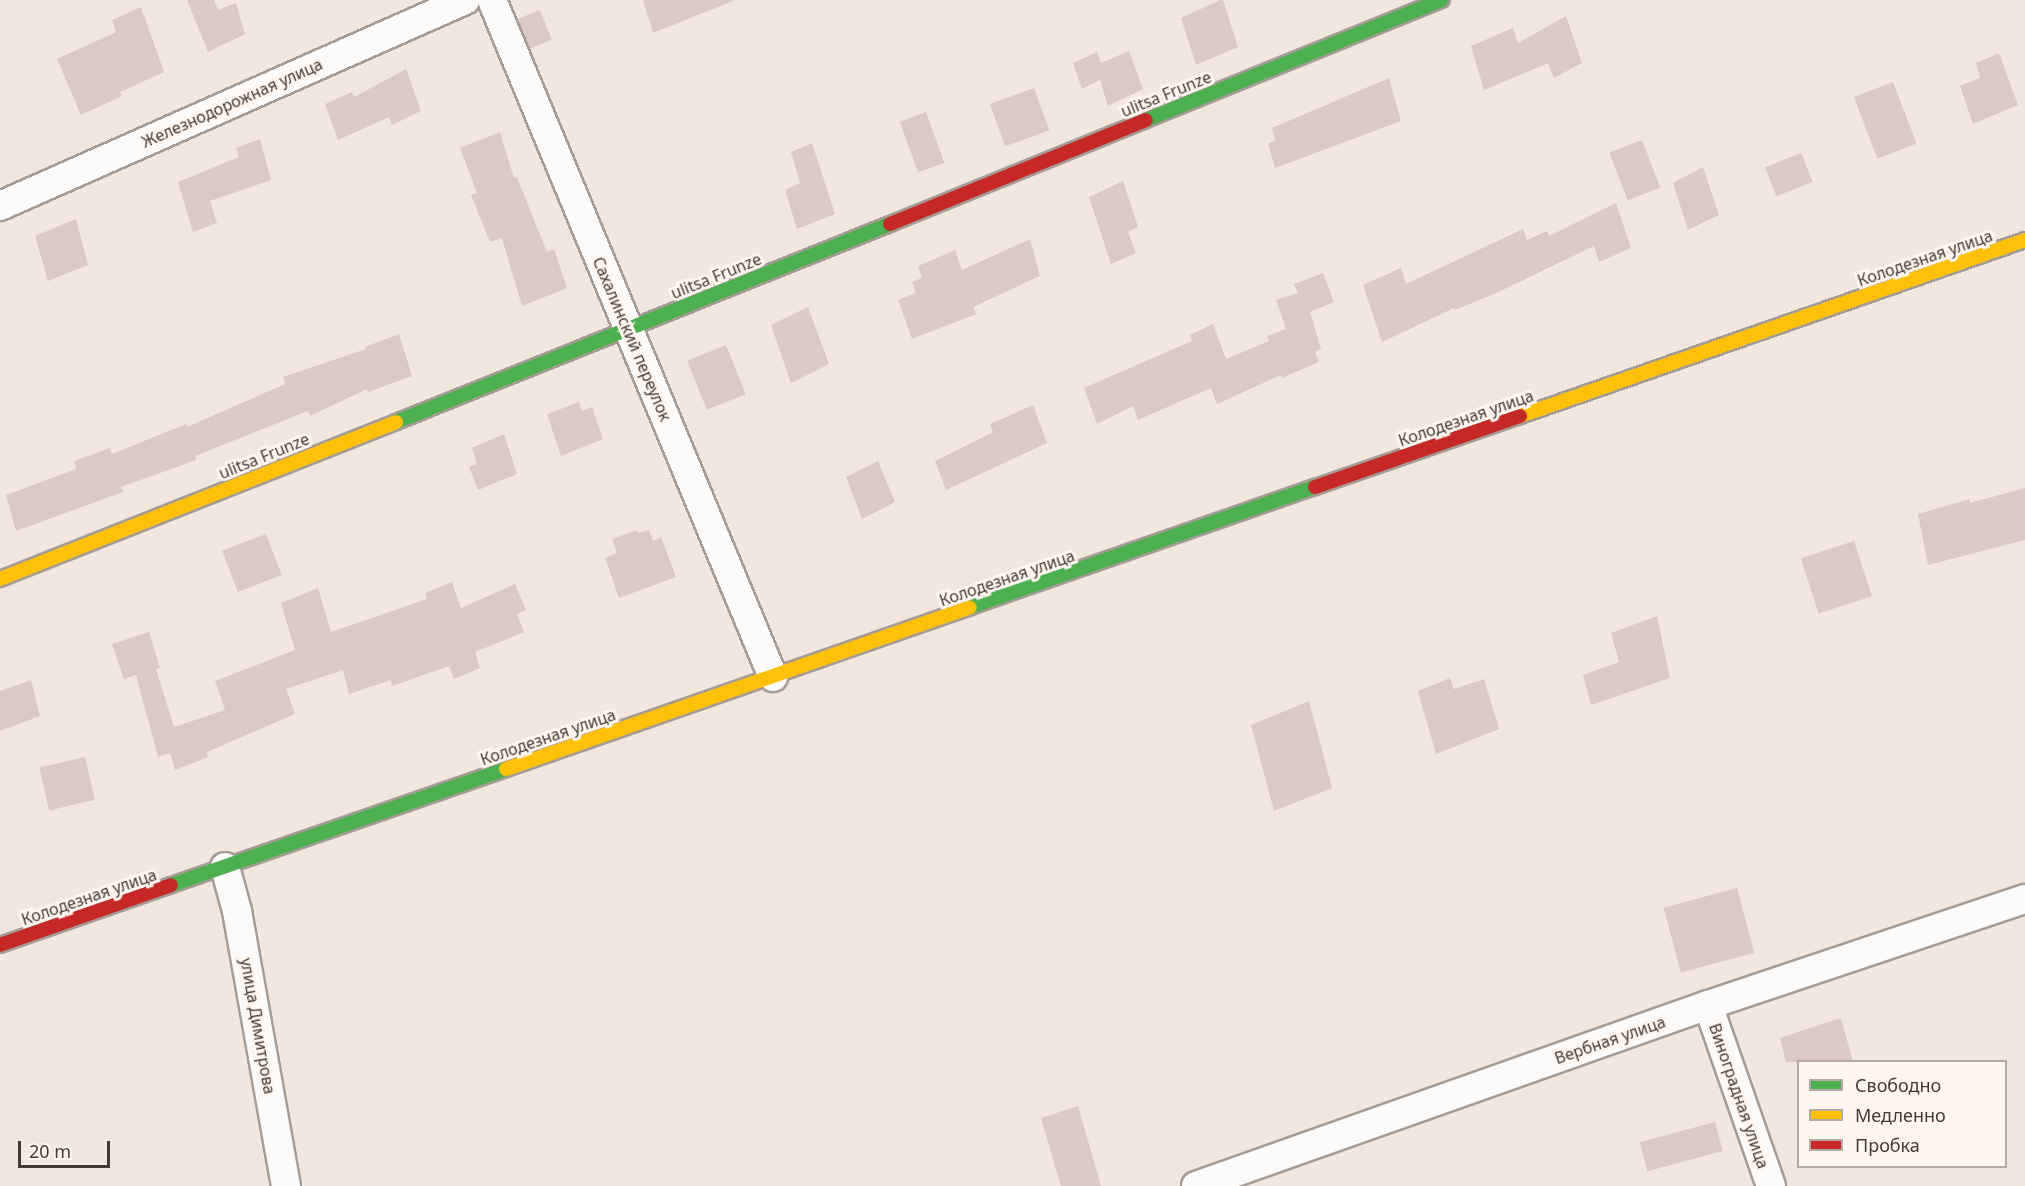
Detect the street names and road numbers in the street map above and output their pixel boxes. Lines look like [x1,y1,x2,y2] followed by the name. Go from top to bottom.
[139,54,325,152] street label: Железнодорожная улица
[1118,67,1214,121] street label: ulitsa Frunze
[1855,226,1995,290] street label: Колодезная улица
[668,249,764,303] street label: ulitsa Frunze
[589,254,675,424] street label: Сахалинский переулок
[1396,386,1536,450] street label: Колодезная улица
[216,429,312,483] street label: ulitsa Frunze
[937,546,1077,610] street label: Колодезная улица
[478,705,618,769] street label: Колодезная улица
[19,865,159,929] street label: Колодезная улица
[237,956,279,1096] street label: улица Димитрова
[1552,1012,1668,1068] street label: Вербная улица
[1705,1021,1773,1171] street label: Виноградная улица

